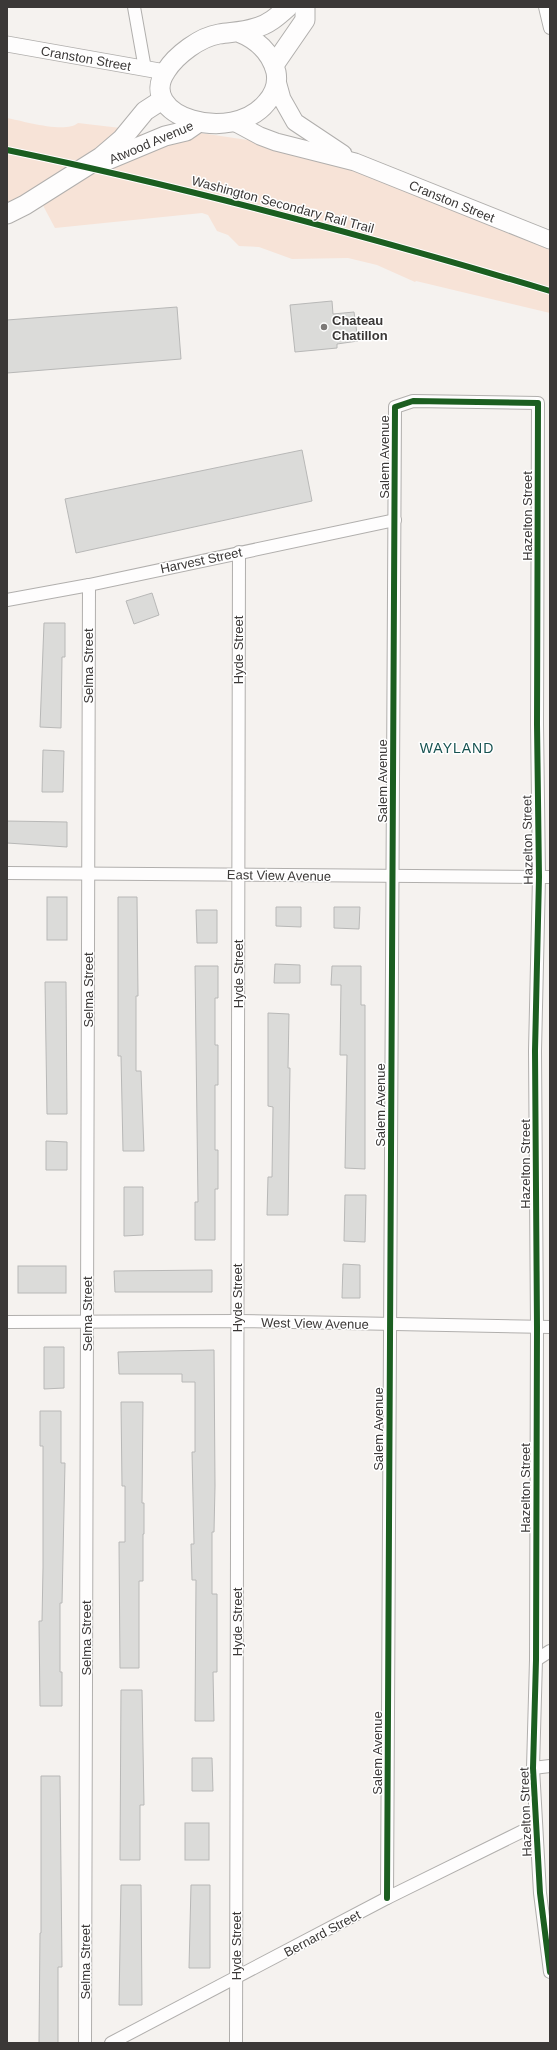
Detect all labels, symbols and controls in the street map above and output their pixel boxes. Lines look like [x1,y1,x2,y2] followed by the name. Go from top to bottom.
[40,43,132,74] street label: Cranston Street
[107,118,196,167] street label: Atwood Avenue
[190,173,376,236] street label: Washington Secondary Rail Trail
[407,177,497,226] street label: Cranston Street
[332,313,388,343] place label: Chateau Chatillon
[319,322,329,332] marker: Chateau Chatillon
[377,415,392,499] street label: Salem Avenue
[520,471,535,561] street label: Hazelton Street
[159,544,244,576] street label: Harvest Street
[231,615,246,684] street label: Hyde Street
[81,628,96,704] street label: Selma Street
[375,739,390,823] street label: Salem Avenue
[420,740,494,756] district label: WAYLAND
[519,795,536,885] street label: Hazelton Street
[227,867,331,884] street label: East View Avenue
[231,939,246,1008] street label: Hyde Street
[81,952,96,1028] street label: Selma Street
[373,1063,388,1147] street label: Salem Avenue
[518,1119,533,1209] street label: Hazelton Street
[230,1263,245,1332] street label: Hyde Street
[80,1276,95,1352] street label: Selma Street
[261,1315,369,1332] street label: West View Avenue
[371,1387,386,1471] street label: Salem Avenue
[518,1443,533,1533] street label: Hazelton Street
[230,1587,245,1656] street label: Hyde Street
[79,1600,94,1676] street label: Selma Street
[370,1711,385,1795] street label: Salem Avenue
[516,1767,535,1857] street label: Hazelton Street
[281,1907,363,1960] street label: Bernard Street
[229,1911,244,1980] street label: Hyde Street
[78,1924,93,2000] street label: Selma Street

